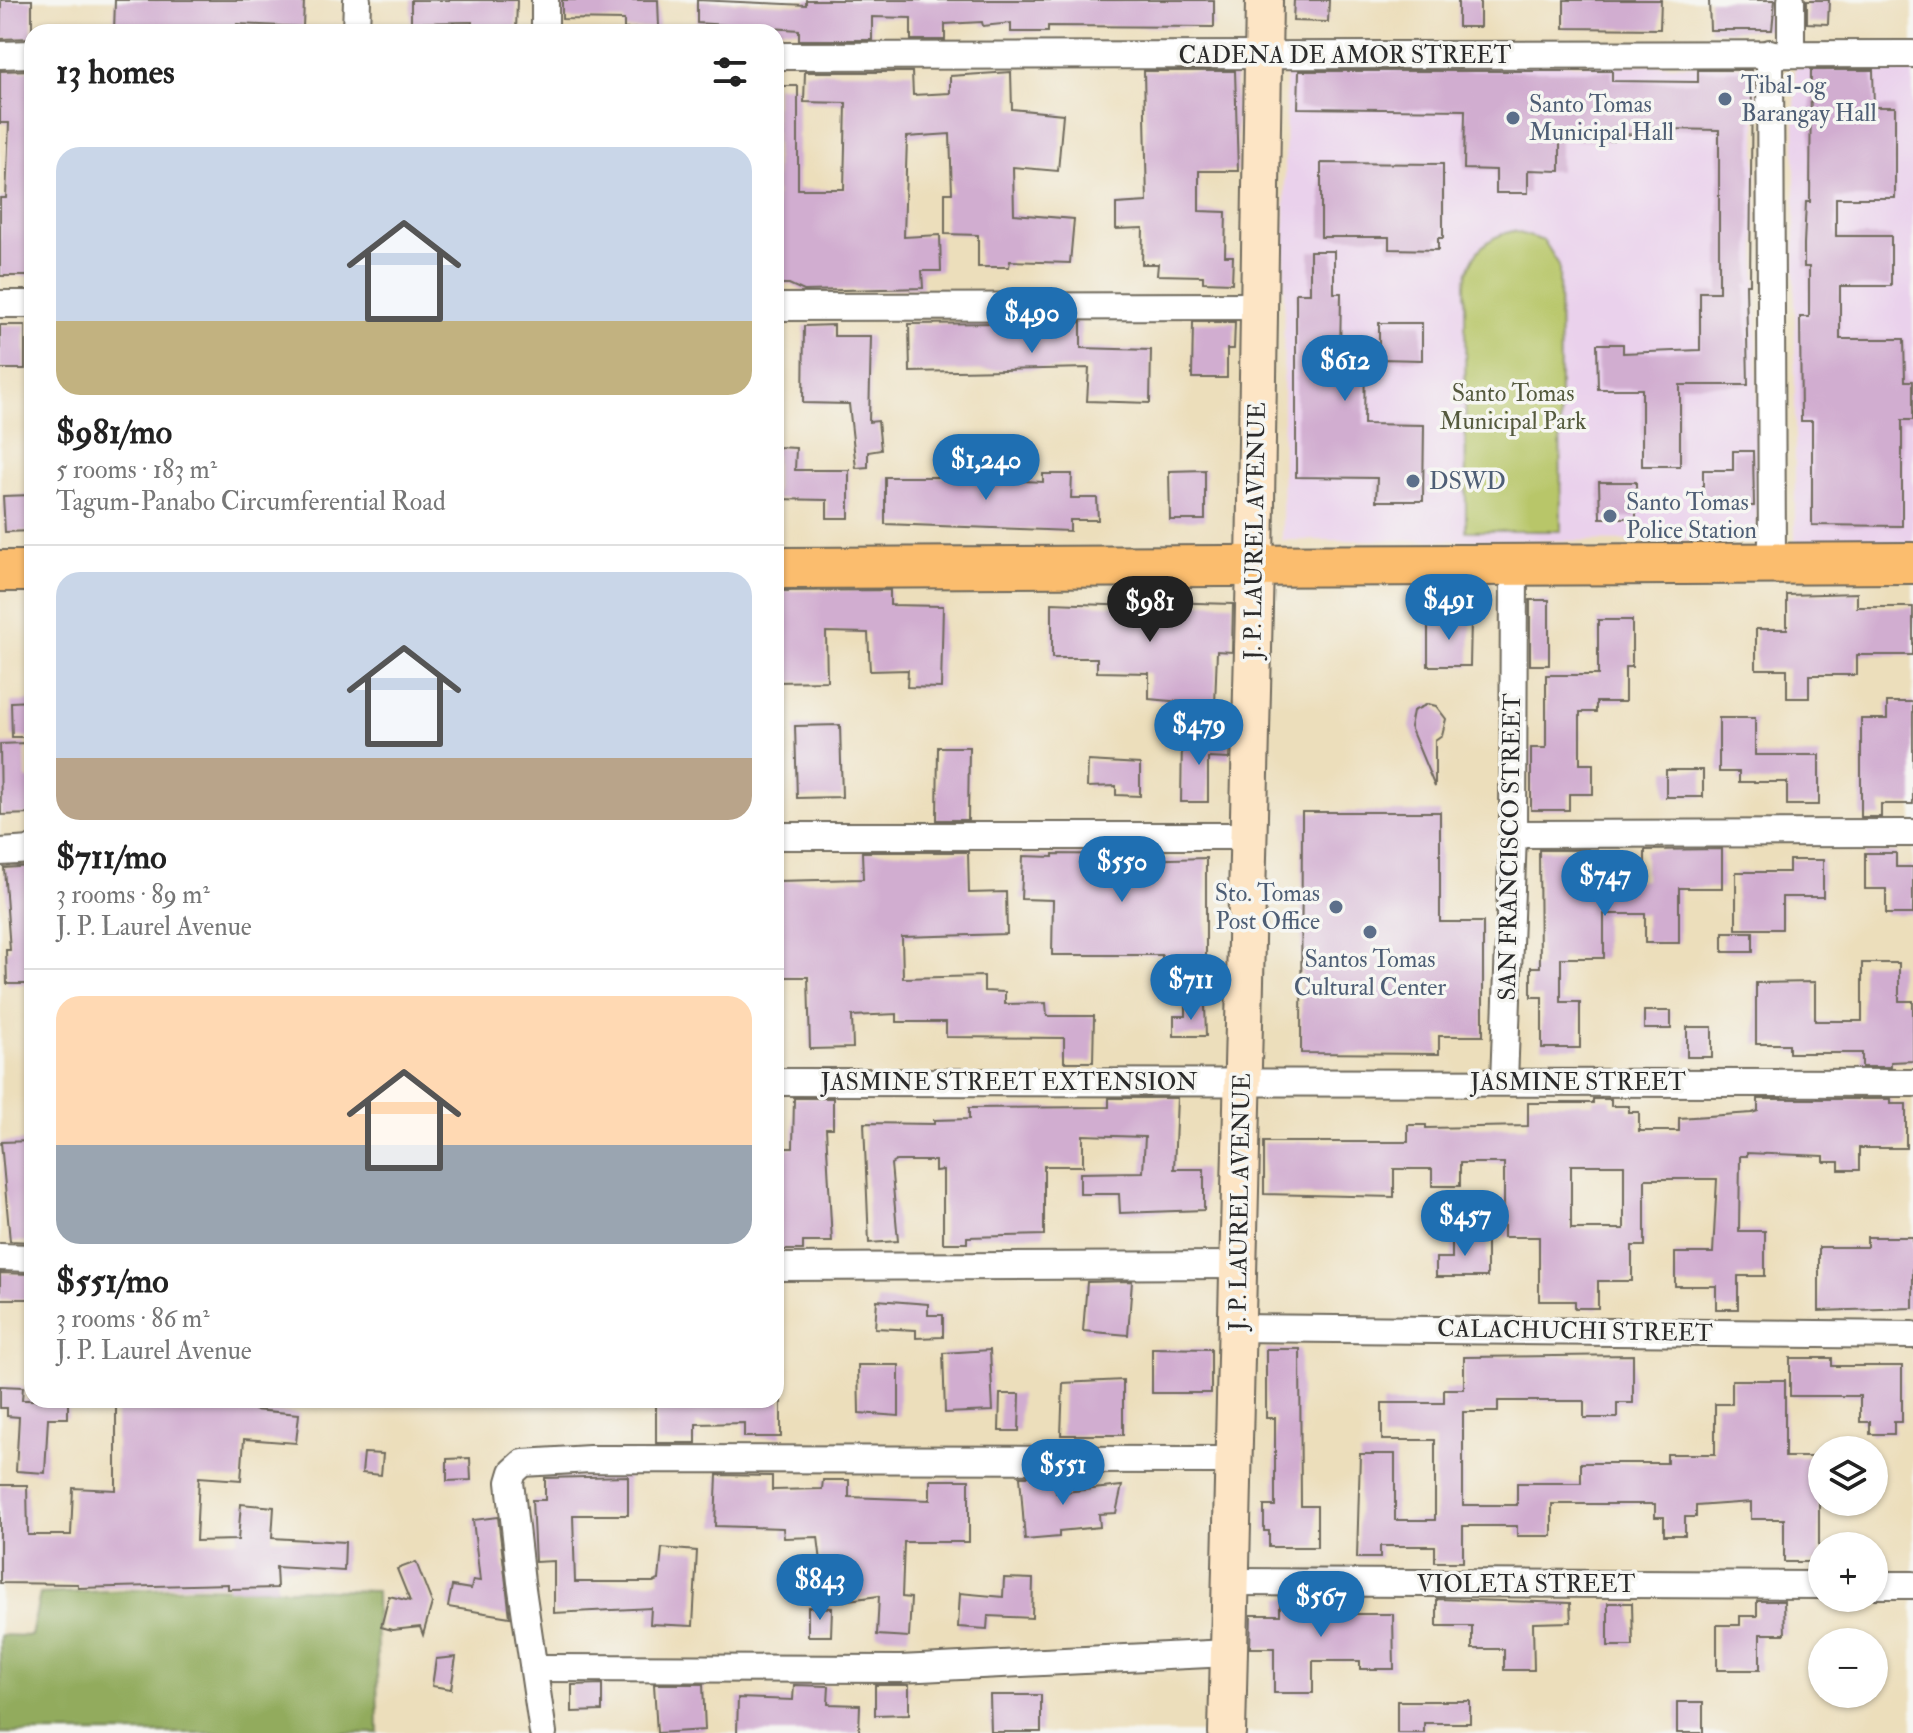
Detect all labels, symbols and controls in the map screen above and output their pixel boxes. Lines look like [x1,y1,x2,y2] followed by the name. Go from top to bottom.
[1179,40,1512,71] street label: CADENA DE AMOR STREET
[708,50,752,94] icon: filters
[56,51,175,94] text: 13 homes
[1741,70,1877,129] place label: Tibal-og Barangay Hall
[1529,89,1674,148] place label: Santo Tomas Municipal Hall
[1716,90,1734,108] marker: Tibal-og Barangay Hall
[1504,109,1522,127] marker: Santo Tomas Municipal Hall
[332,199,476,343] icon: home
[985,287,1079,355] pin: $490
[1004,297,1060,329] text: $490
[1298,335,1392,403] pin: $612
[1320,345,1370,377] text: $612
[1440,378,1587,437] park label: Santo Tomas Municipal Park
[1237,402,1273,661] street label: J. P. LAUREL AVENUE
[56,411,172,454] text: $981/mo
[921,434,1051,502] pin: $1,240
[951,444,1021,476] text: $1,240
[56,454,217,486] text: 5 rooms · 183 m²
[1429,466,1506,497] place label: DSWD
[1404,472,1422,490] marker: DSWD
[56,486,446,518] text: Tagum-Panabo Circumferential Road
[1626,487,1757,546] place label: Santo Tomas Police Station
[1601,507,1619,525] marker: Santo Tomas Police Station
[1402,574,1496,642] pin: $491
[1103,576,1197,644] pin: $981
[1423,584,1475,616] text: $491
[1125,586,1175,618] text: $981
[332,624,476,768] icon: home
[1492,693,1528,1001] street label: SAN FRANCISCO STREET
[1152,699,1246,767] pin: $479
[1172,709,1226,741] text: $479
[56,836,167,879] text: $711/mo
[1075,836,1169,904] pin: $550
[1097,846,1147,878] text: $550
[1558,850,1652,918] pin: $747
[1579,860,1631,892] text: $747
[1215,878,1320,937] place label: Sto. Tomas Post Office
[56,879,210,911] text: 3 rooms · 89 m²
[1327,898,1345,916] marker: Sto. Tomas Post Office
[56,911,252,943] text: J. P. Laurel Avenue
[1361,923,1379,941] marker: Santos Tomas Cultural Center
[1294,944,1446,1003] place label: Santos Tomas Cultural Center
[1144,954,1238,1022] pin: $711
[1168,964,1214,996] text: $711
[332,1048,476,1192] icon: home
[820,1067,1198,1098] street label: JASMINE STREET EXTENSION
[1469,1067,1686,1098] street label: JASMINE STREET
[1222,1073,1258,1332] street label: J. P. LAUREL AVENUE
[1418,1190,1512,1258] pin: $457
[1439,1200,1491,1232] text: $457
[56,1260,169,1303] text: $551/mo
[56,1303,210,1335] text: 3 rooms · 86 m²
[1437,1313,1713,1349] street label: CALACHUCHI STREET
[56,1335,252,1367] text: J. P. Laurel Avenue
[1808,1436,1888,1708] map controls
[1808,1436,1888,1516] button: layers
[1016,1439,1110,1507] pin: $551
[1040,1449,1086,1481] text: $551
[1808,1532,1888,1612] button: +
[773,1554,867,1622] pin: $843
[795,1564,845,1596] text: $843
[1417,1569,1635,1600] street label: VIOLETA STREET
[1274,1571,1368,1639] pin: $567
[1295,1581,1347,1613] text: $567
[1808,1628,1888,1708] button: −

